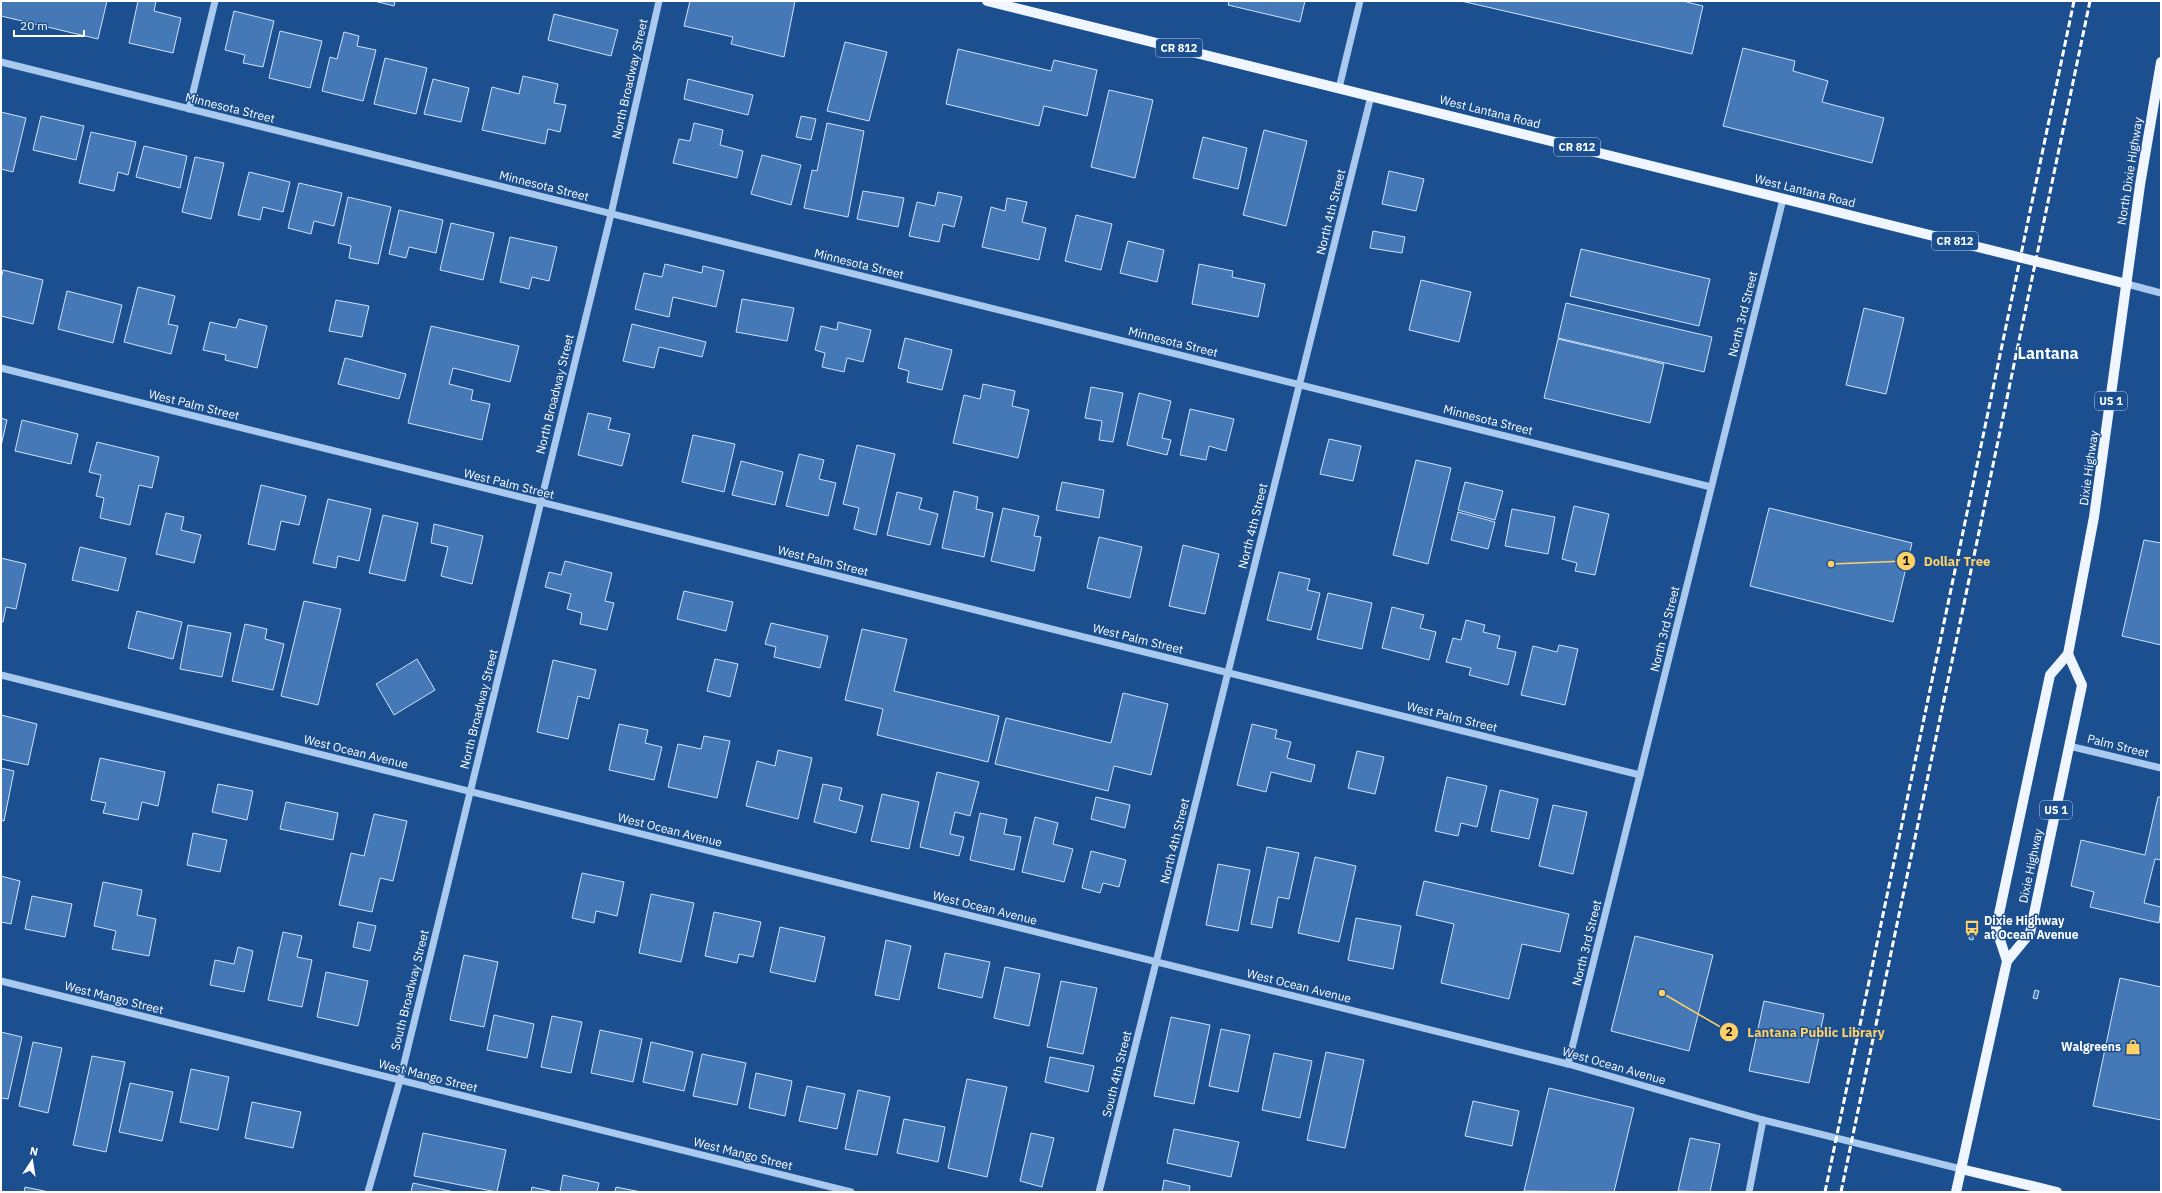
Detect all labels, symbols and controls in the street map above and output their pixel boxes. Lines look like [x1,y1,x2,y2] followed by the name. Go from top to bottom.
[14,12,84,38] scale bar
[608,17,651,140] street label: North Broadway Street
[20,18,48,33] text: 20 m
[1156,39,1202,57] road number: CR 812
[184,89,277,126] street label: Minnesota Street
[1438,92,1542,131] street label: West Lantana Road
[2114,116,2145,226] street label: North Dixie Highway
[1554,138,1600,156] road number: CR 812
[498,167,591,204] street label: Minnesota Street
[1313,168,1348,256] street label: North 4th Street
[1753,171,1857,210] street label: West Lantana Road
[1932,232,1978,250] road number: CR 812
[813,245,906,282] street label: Minnesota Street
[1725,269,1760,358] street label: North 3rd Street
[1127,323,1220,360] street label: Minnesota Street
[532,332,577,455] street label: North Broadway Street
[2017,343,2079,363] district label: Lantana
[147,386,241,423] street label: West Palm Street
[2095,392,2127,410] road number: US 1
[1442,401,1535,438] street label: Minnesota Street
[2076,429,2101,506] street label: Dixie Highway
[462,465,556,502] street label: West Palm Street
[1235,482,1270,570] street label: North 4th Street
[776,542,870,579] street label: West Palm Street
[1896,549,1998,574] callout: Dollar Tree
[1902,553,1910,568] text: 1
[1924,553,1990,570] text: Dollar Tree
[1647,584,1682,673] street label: North 3rd Street
[1091,620,1185,657] street label: West Palm Street
[456,647,501,770] street label: North Broadway Street
[1405,698,1499,735] street label: West Palm Street
[302,731,410,772] street label: West Ocean Avenue
[2086,731,2151,760] street label: Palm Street
[1157,797,1192,885] street label: North 4th Street
[2040,801,2072,819] road number: US 1
[616,809,724,850] street label: West Ocean Avenue
[2015,827,2046,904] street label: Dixie Highway
[931,887,1039,928] street label: West Ocean Avenue
[1569,898,1604,987] street label: North 3rd Street
[1984,913,2079,942] place label: Dixie Highway at Ocean Avenue
[1963,919,1981,937] bus stop icon: Dixie Highway at Ocean Avenue
[387,928,432,1052] street label: South Broadway Street
[1245,965,1353,1006] street label: West Ocean Avenue
[63,978,165,1017] street label: West Mango Street
[1719,1020,1893,1045] callout: Lantana Public Library
[1725,1024,1733,1039] text: 2
[1747,1024,1885,1041] text: Lantana Public Library
[1099,1029,1134,1119] street label: South 4th Street
[2124,1038,2142,1056] shop icon: Walgreens
[2061,1039,2121,1054] place label: Walgreens
[1561,1044,1668,1088] street label: West Ocean Avenue
[377,1056,479,1095] street label: West Mango Street
[692,1134,794,1173] street label: West Mango Street
[12,1141,52,1181] north arrow
[29,1144,39,1159] text: N

